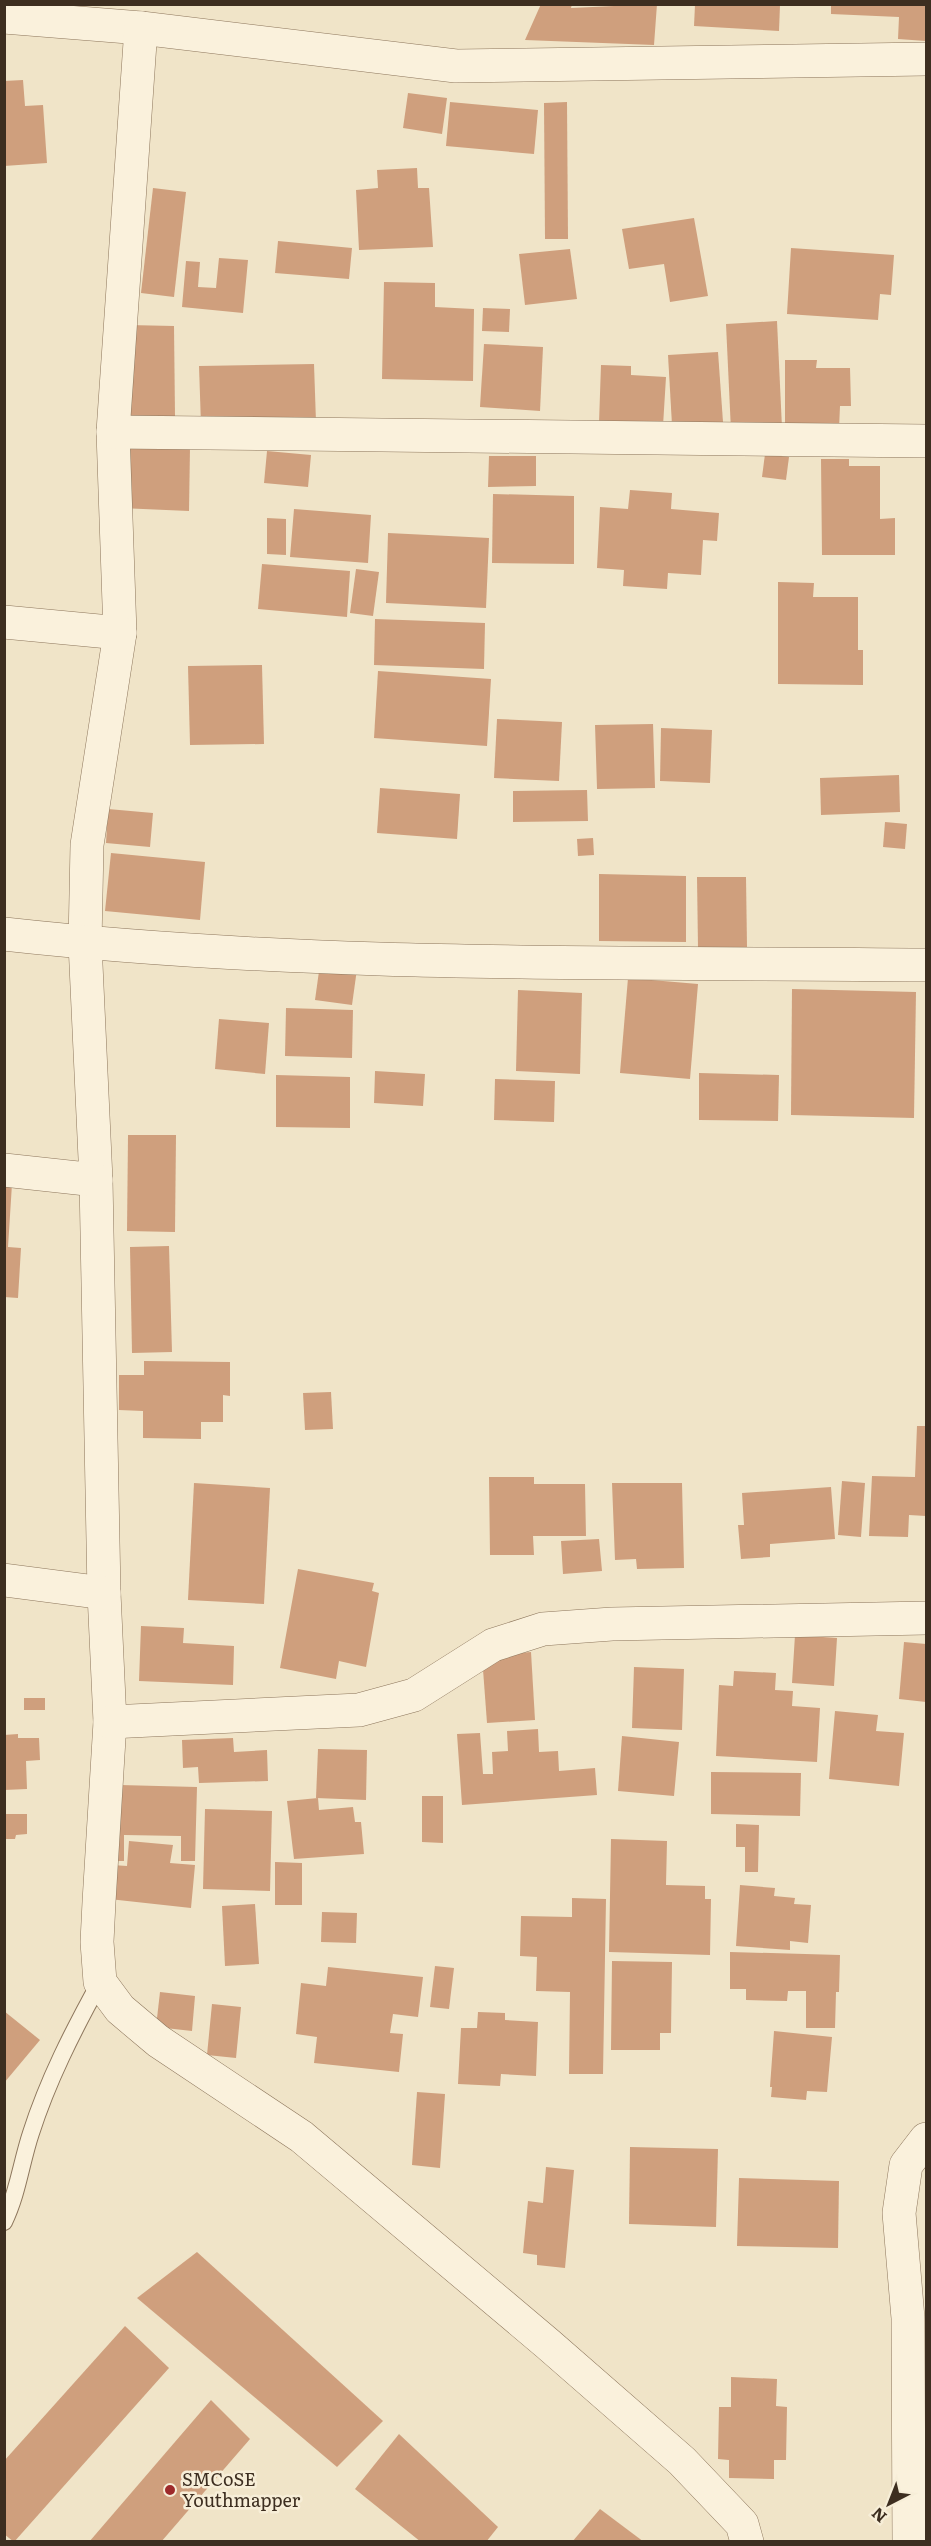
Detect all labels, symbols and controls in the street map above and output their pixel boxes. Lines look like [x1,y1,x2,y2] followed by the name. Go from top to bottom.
[182,2465,301,2513] place label: SMCoSE Youthmapper
[859,2474,919,2534] north arrow
[163,2483,177,2497] marker: SMCoSE Youthmapper
[865,2502,891,2529] text: N

